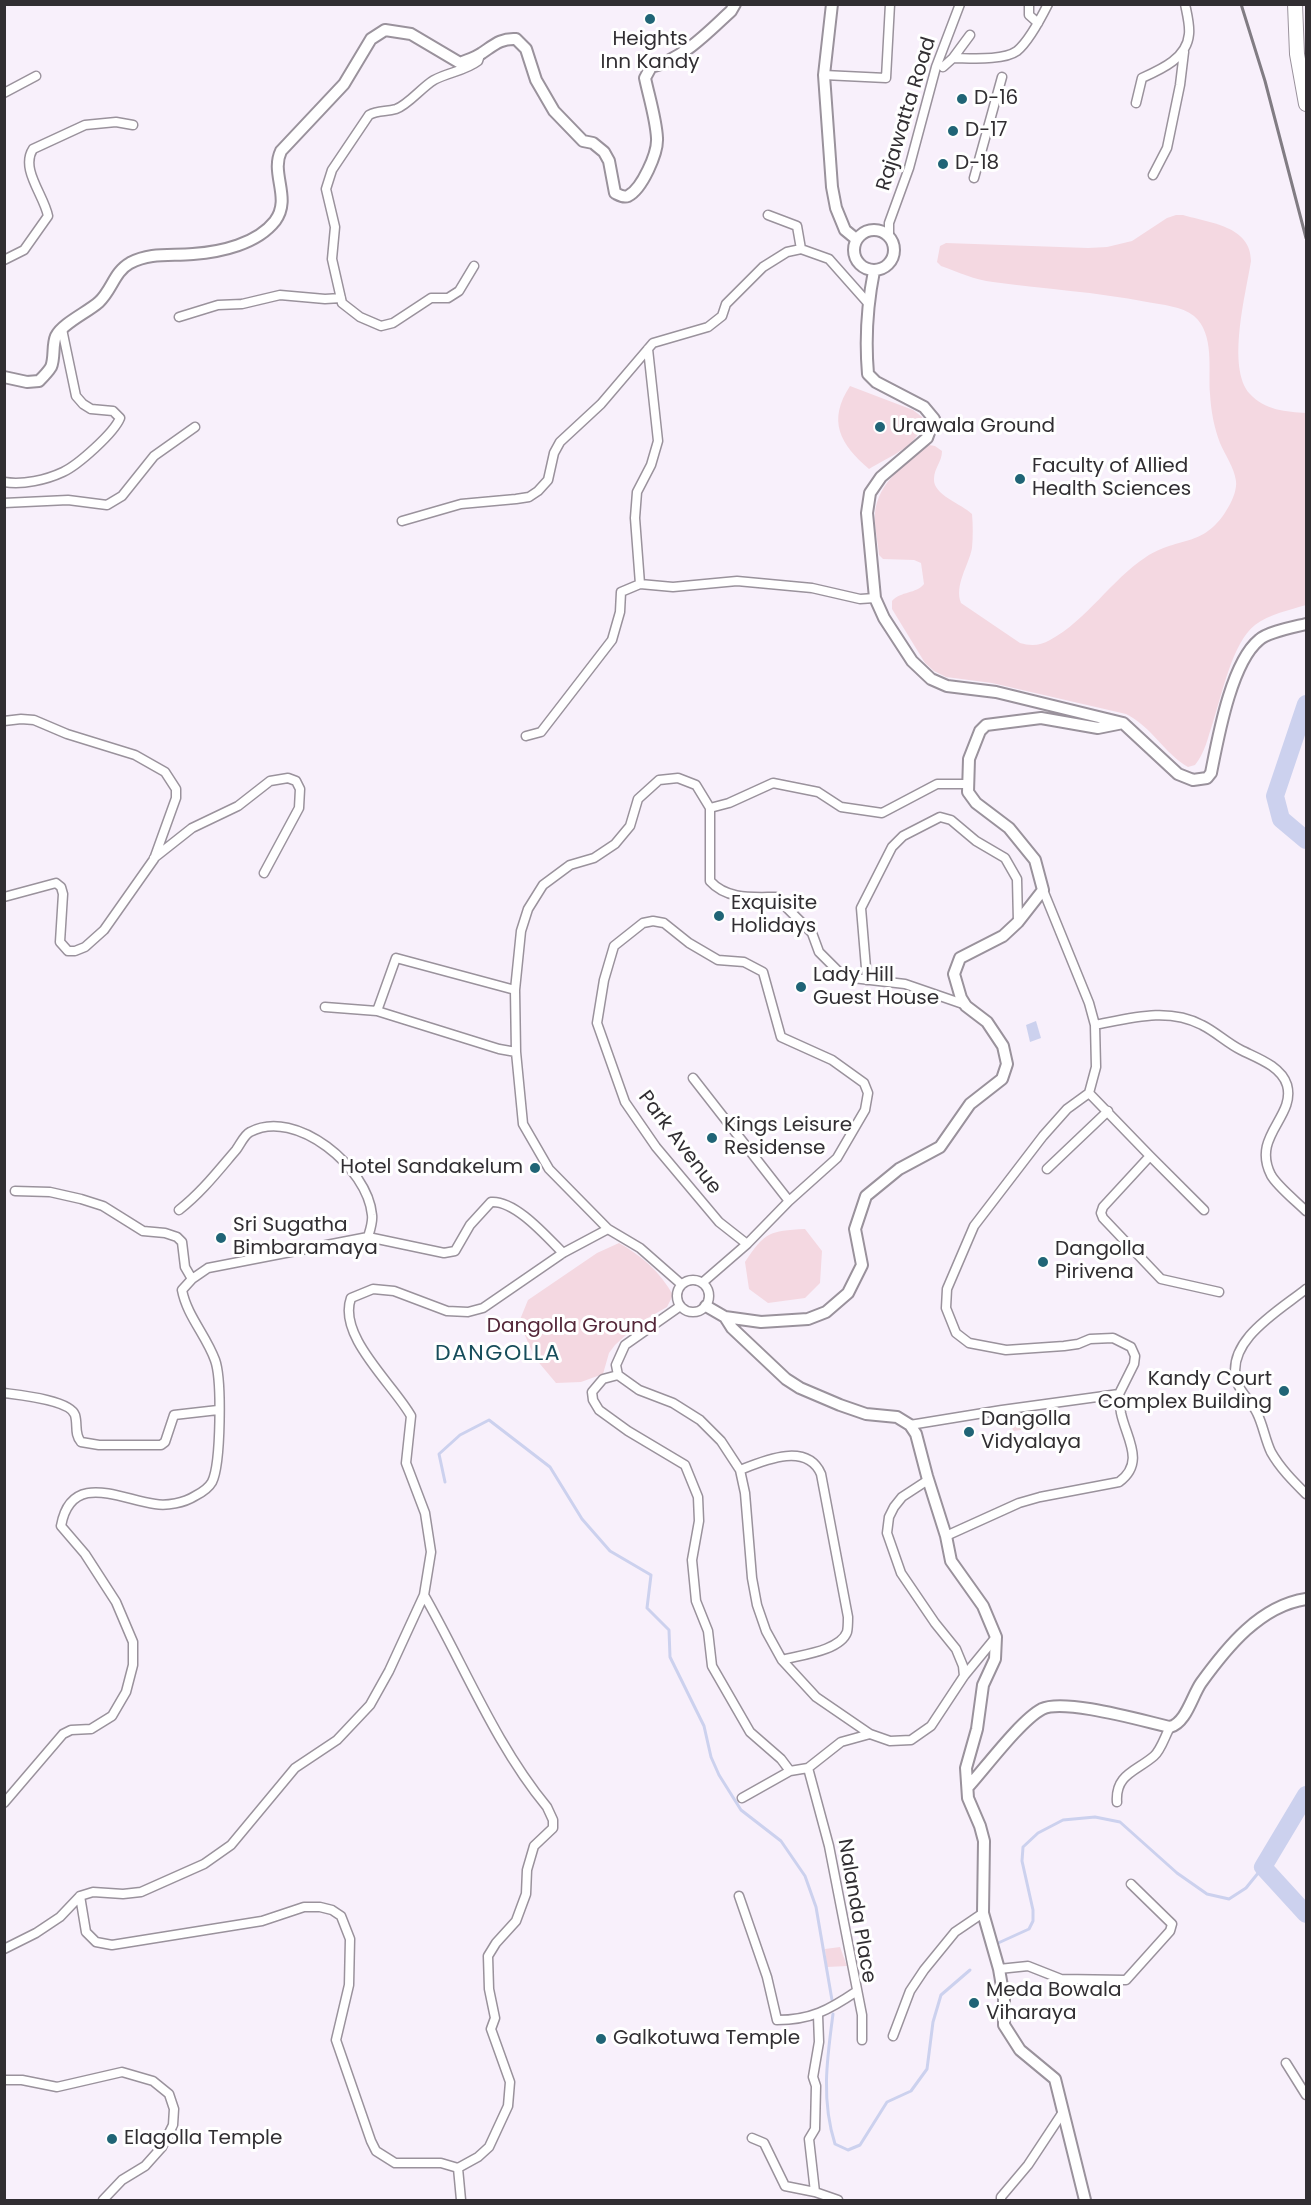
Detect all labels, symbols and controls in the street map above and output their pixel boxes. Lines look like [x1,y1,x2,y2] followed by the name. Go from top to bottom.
[643,12,657,26] marker: Heights Inn Kandy
[601,28,699,75] place label: Heights Inn Kandy
[872,34,942,194] street label: Rajawatta Road
[974,87,1018,111] place label: D-16
[955,92,969,106] marker: D-16
[965,119,1007,143] place label: D-17
[946,124,960,138] marker: D-17
[955,152,999,176] place label: D-18
[936,157,950,171] marker: D-18
[892,415,1055,439] place label: Urawala Ground
[873,420,887,434] marker: Urawala Ground
[1032,455,1191,502] place label: Faculty of Allied Health Sciences
[1013,472,1027,486] marker: Faculty of Allied Health Sciences
[731,892,817,939] place label: Exquisite Holidays
[712,909,726,923] marker: Exquisite Holidays
[813,964,939,1011] place label: Lady Hill Guest House
[794,980,808,994] marker: Lady Hill Guest House
[632,1087,726,1199] street label: Park Avenue
[724,1114,852,1161] place label: Kings Leisure Residense
[705,1131,719,1145] marker: Kings Leisure Residense
[340,1156,523,1180] place label: Hotel Sandakelum
[528,1161,542,1175] marker: Hotel Sandakelum
[233,1214,378,1261] place label: Sri Sugatha Bimbaramaya
[214,1231,228,1245] marker: Sri Sugatha Bimbaramaya
[1055,1238,1145,1285] place label: Dangolla Pirivena
[1036,1255,1050,1269] marker: Dangolla Pirivena
[487,1315,657,1339] park label: Dangolla Ground
[435,1341,561,1367] district label: DANGOLLA
[1098,1368,1272,1415] place label: Kandy Court Complex Building
[1277,1384,1291,1398] marker: Kandy Court Complex Building
[981,1408,1081,1455] place label: Dangolla Vidyalaya
[962,1425,976,1439] marker: Dangolla Vidyalaya
[832,1837,880,1985] street label: Nalanda Place
[986,1979,1121,2026] place label: Meda Bowala Viharaya
[967,1996,981,2010] marker: Meda Bowala Viharaya
[613,2027,800,2051] place label: Galkotuwa Temple
[594,2032,608,2046] marker: Galkotuwa Temple
[124,2127,282,2151] place label: Elagolla Temple
[105,2132,119,2146] marker: Elagolla Temple

